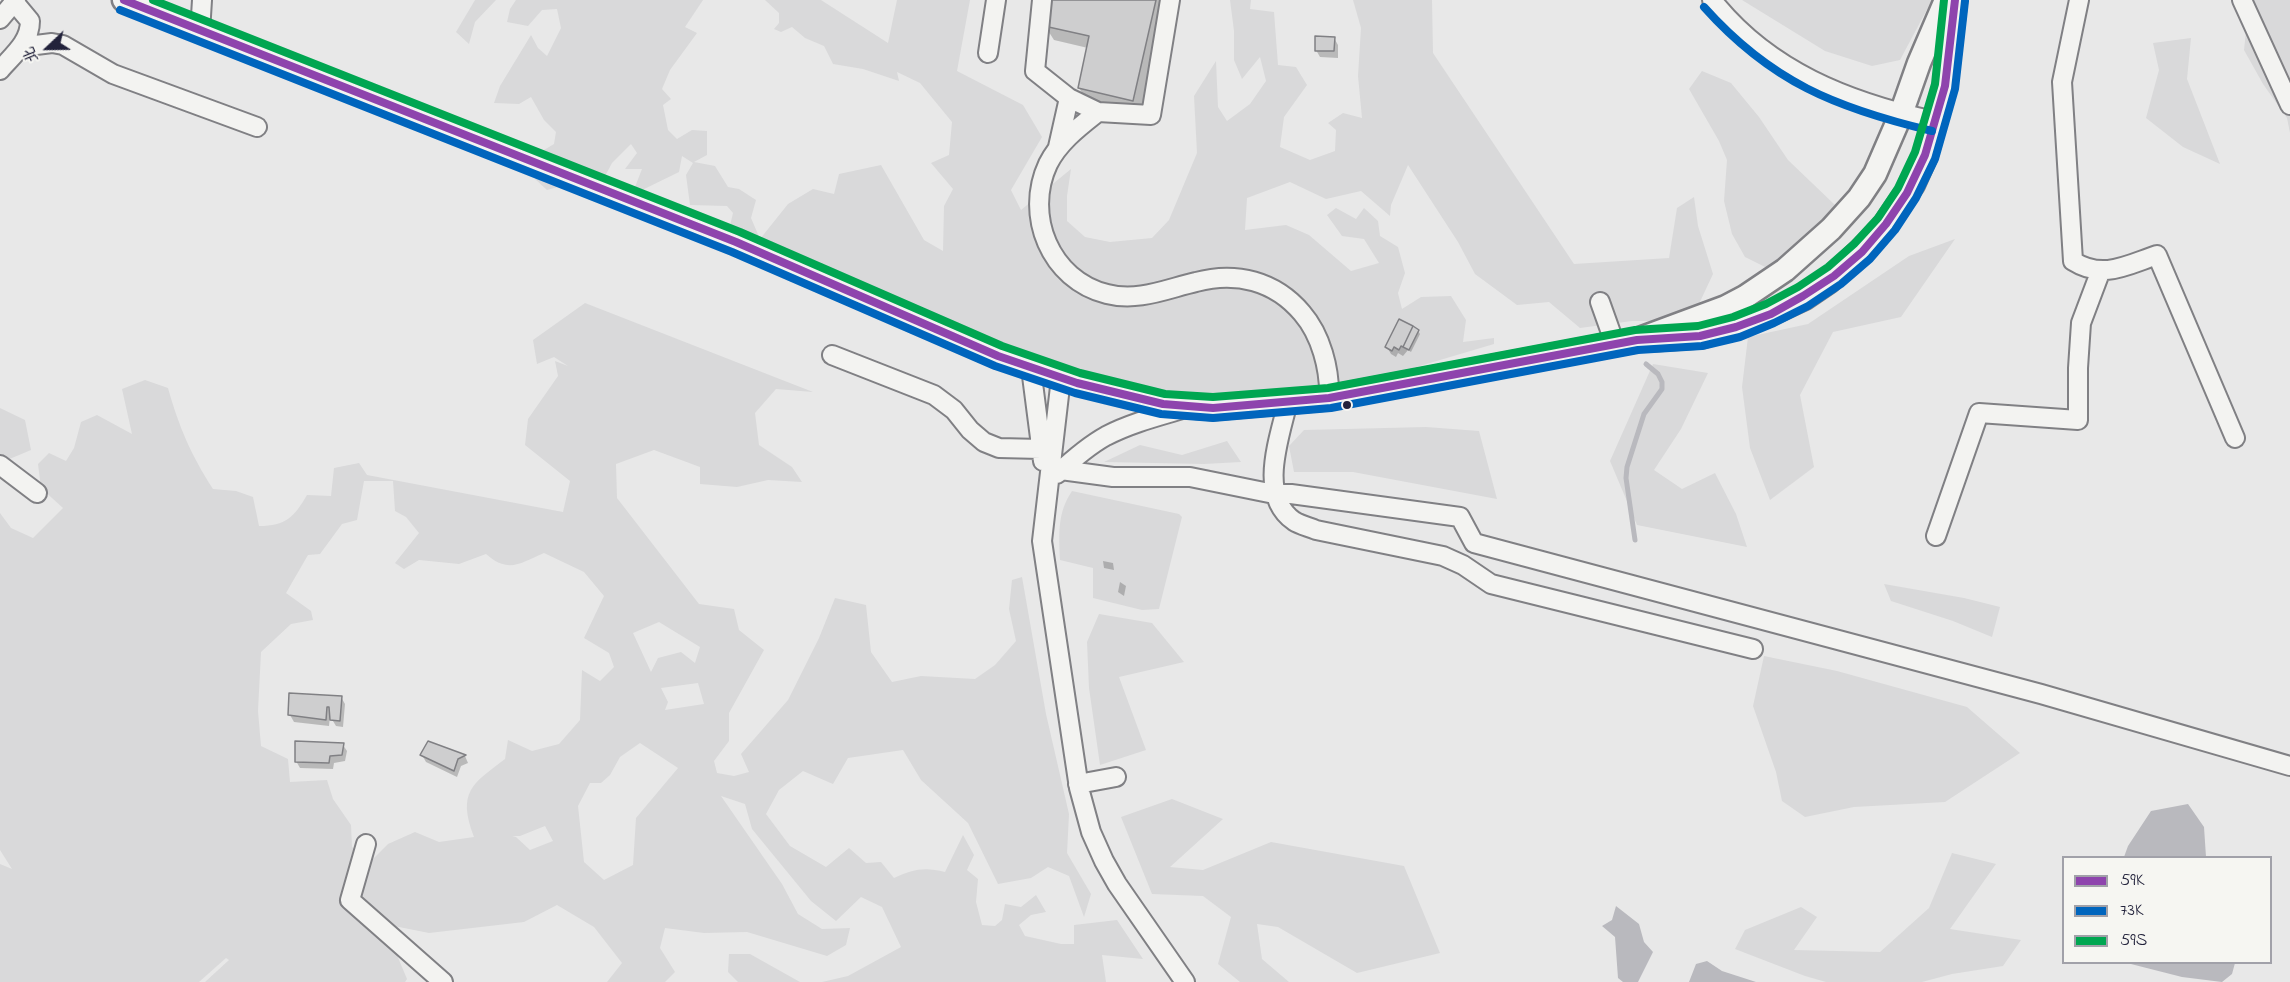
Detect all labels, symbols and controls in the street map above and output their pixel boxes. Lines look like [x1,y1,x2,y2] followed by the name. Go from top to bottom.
[18,18,78,78] north arrow
[17,43,45,67] text: 北
[1341,399,1353,411] unlabelled marker
[2062,856,2272,964] legend
[2120,868,2144,894] text: 59K
[2120,898,2144,924] text: 73K
[2120,928,2147,954] text: 59S

